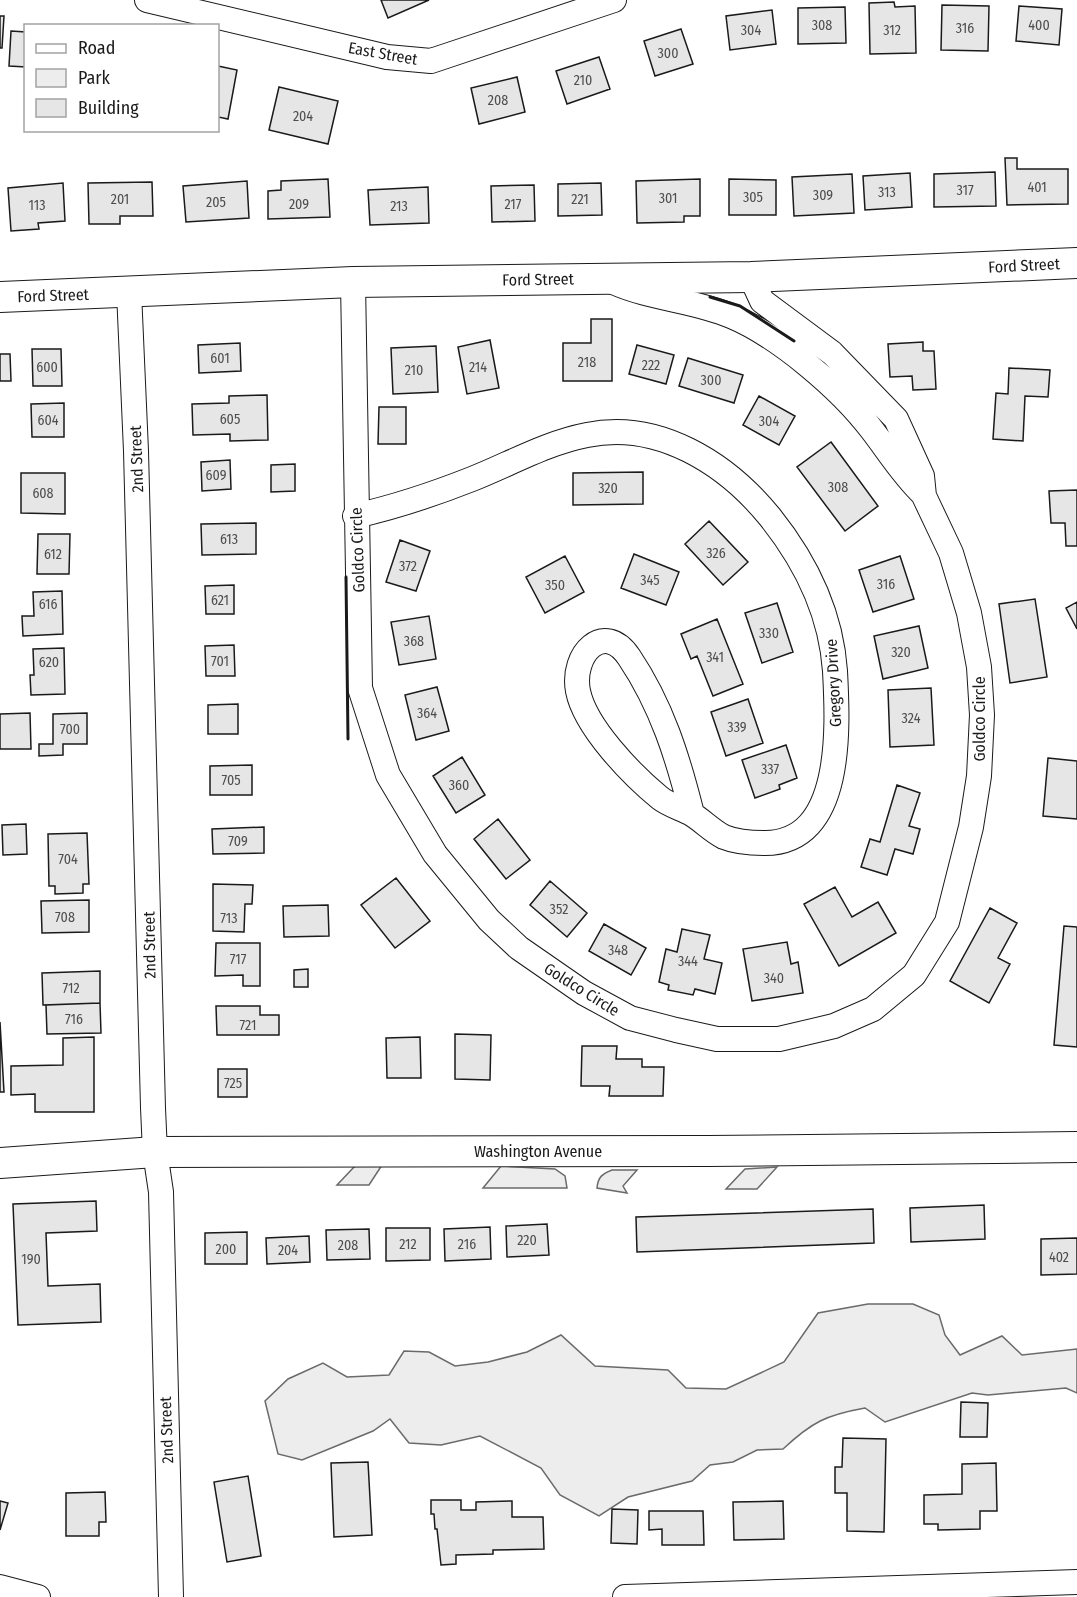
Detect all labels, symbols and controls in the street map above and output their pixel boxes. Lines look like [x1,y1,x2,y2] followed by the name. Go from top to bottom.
[812,17,832,34] house number: 308
[1028,17,1050,34] house number: 400
[956,20,974,37] house number: 316
[741,22,761,39] house number: 304
[883,22,901,39] house number: 312
[24,24,219,132] legend
[78,37,115,59] text: Road
[347,38,420,69] street label: East Street
[658,45,678,62] house number: 300
[78,67,111,89] text: Park
[574,72,592,89] house number: 210
[488,92,508,109] house number: 208
[78,97,139,119] text: Building
[293,108,313,125] house number: 204
[1027,179,1047,196] house number: 401
[956,182,974,199] house number: 317
[878,184,896,201] house number: 313
[813,187,833,204] house number: 309
[743,189,763,206] house number: 305
[659,190,677,207] house number: 301
[111,191,129,208] house number: 201
[571,191,589,208] house number: 221
[206,194,226,211] house number: 205
[289,196,309,213] house number: 209
[505,196,522,213] house number: 217
[28,197,46,214] house number: 113
[390,198,408,215] house number: 213
[988,254,1061,277] street label: Ford Street
[502,269,575,290] street label: Ford Street
[17,285,90,306] street label: Ford Street
[210,350,230,367] house number: 601
[578,354,596,371] house number: 218
[642,357,660,374] house number: 222
[36,359,58,376] house number: 600
[469,359,487,376] house number: 214
[405,362,423,379] house number: 210
[701,372,721,389] house number: 300
[220,411,240,428] house number: 605
[37,412,59,429] house number: 604
[759,413,779,430] house number: 304
[126,424,147,493] street label: 2nd Street
[206,467,227,484] house number: 609
[828,479,848,496] house number: 308
[598,480,618,497] house number: 320
[32,485,54,502] house number: 608
[347,507,368,593] street label: Goldco Circle
[220,531,238,548] house number: 613
[706,545,726,562] house number: 326
[44,546,62,563] house number: 612
[399,558,417,575] house number: 372
[640,572,660,589] house number: 345
[877,576,895,593] house number: 316
[545,577,565,594] house number: 350
[211,592,229,609] house number: 621
[39,596,57,613] house number: 616
[759,625,779,642] house number: 330
[404,633,424,650] house number: 368
[822,638,845,728] street label: Gregory Drive
[891,644,911,661] house number: 320
[706,649,724,666] house number: 341
[211,653,229,670] house number: 701
[39,654,59,671] house number: 620
[970,676,989,762] street label: Goldco Circle
[417,705,437,722] house number: 364
[902,710,921,727] house number: 324
[727,719,747,736] house number: 339
[60,721,80,738] house number: 700
[761,761,779,778] house number: 337
[221,772,241,789] house number: 705
[449,777,469,794] house number: 360
[228,833,248,850] house number: 709
[58,851,78,868] house number: 704
[550,901,568,918] house number: 352
[55,909,75,926] house number: 708
[139,910,160,979] street label: 2nd Street
[220,910,238,927] house number: 713
[608,942,628,959] house number: 348
[230,951,247,968] house number: 717
[678,953,698,970] house number: 344
[541,959,623,1020] street label: Goldco Circle
[764,970,784,987] house number: 340
[62,980,80,997] house number: 712
[65,1011,83,1028] house number: 716
[240,1017,256,1034] house number: 721
[224,1075,242,1092] house number: 725
[474,1142,602,1161] street label: Washington Avenue
[517,1232,537,1249] house number: 220
[399,1236,417,1253] house number: 212
[458,1236,476,1253] house number: 216
[338,1237,358,1254] house number: 208
[216,1241,236,1258] house number: 200
[278,1242,298,1259] house number: 204
[1049,1249,1069,1266] house number: 402
[21,1251,41,1268] house number: 190
[156,1395,177,1464] street label: 2nd Street

